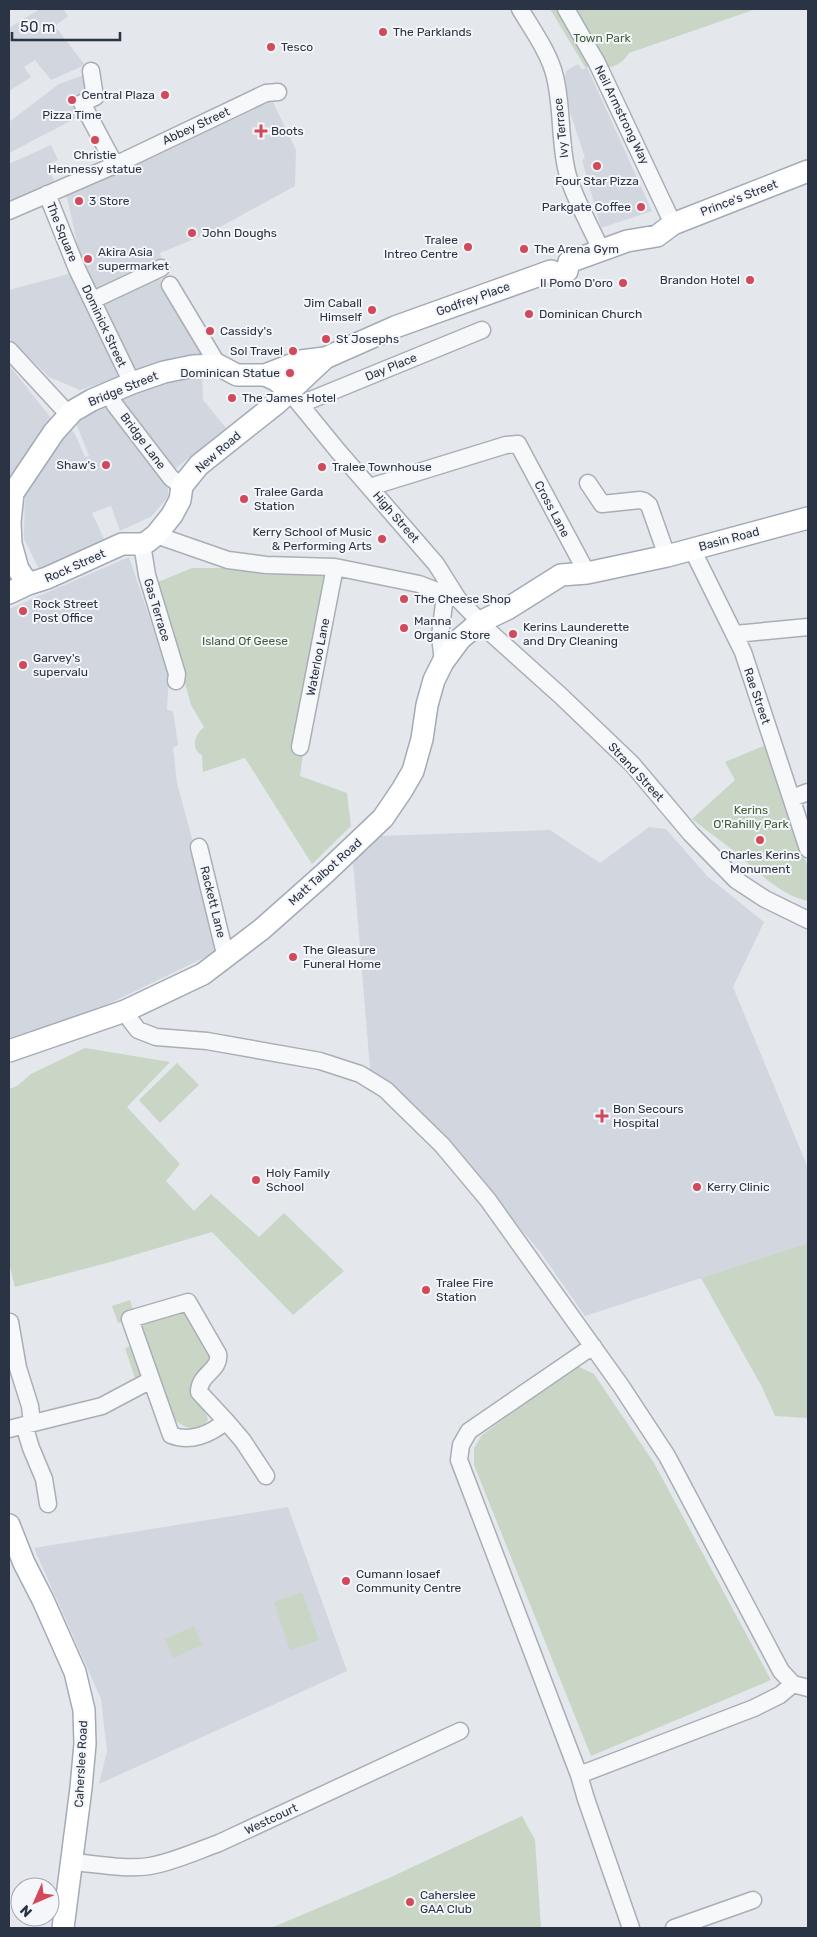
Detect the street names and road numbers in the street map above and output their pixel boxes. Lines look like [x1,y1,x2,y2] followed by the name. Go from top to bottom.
[592,63,652,167] street label: Neil Armstrong Way
[551,97,571,159] street label: Ivy Terrace
[160,104,232,148] street label: Abbey Street
[698,177,780,219] street label: Prince's Street
[44,200,80,264] street label: The Square
[434,279,512,319] street label: Godfrey Place
[79,283,129,370] street label: Dominick Street
[363,350,419,384] street label: Day Place
[86,369,160,409] street label: Bridge Street
[117,410,169,472] street label: Bridge Lane
[192,428,244,476] street label: New Road
[531,478,573,540] street label: Cross Lane
[370,488,422,546] street label: High Street
[697,524,761,554] street label: Basin Road
[42,546,108,586] street label: Rock Street
[141,577,173,643] street label: Gas Terrace
[304,617,332,697] street label: Waterloo Lane
[741,666,773,726] street label: Rae Street
[605,740,667,805] street label: Strand Street
[286,836,364,908] street label: Matt Talbot Road
[197,865,229,940] street label: Rackett Lane
[72,1720,90,1808] street label: Caherslee Road
[242,1801,300,1837] street label: Westcourt

